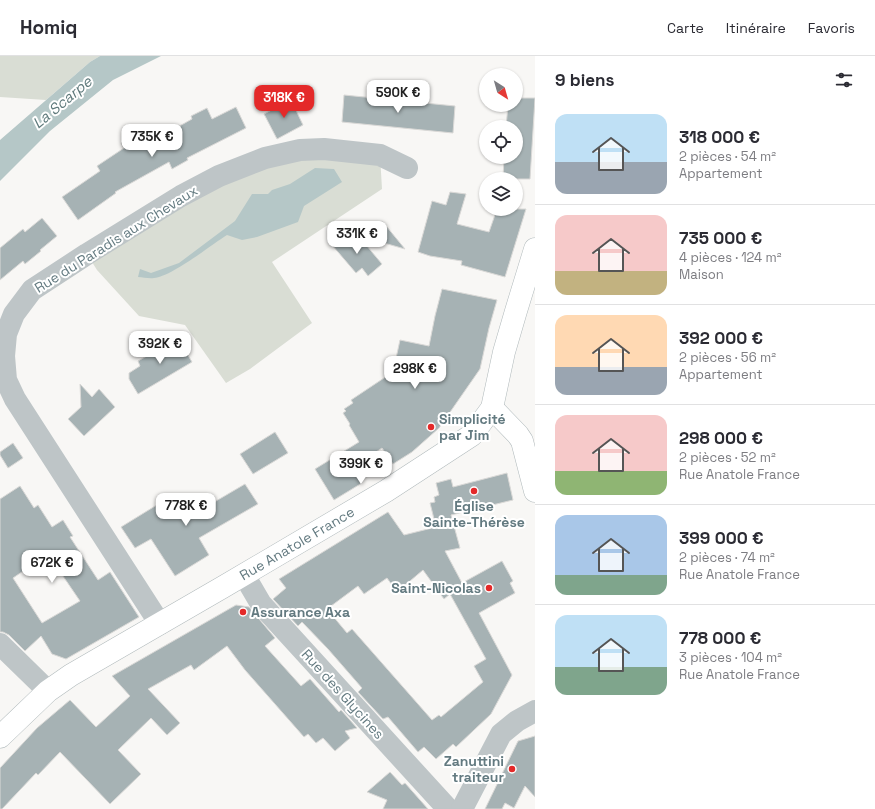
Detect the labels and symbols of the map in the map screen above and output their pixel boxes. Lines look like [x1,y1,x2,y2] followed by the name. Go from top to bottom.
[479,68,523,112] north arrow
[28,71,96,132] water label: La Scarpe
[365,80,431,114] pin: 590K €
[251,85,317,119] pin: 318K €
[119,124,185,158] pin: 735K €
[31,181,201,297] street label: Rue du Paradis aux Chevaux
[324,221,390,255] pin: 331K €
[127,331,193,365] pin: 392K €
[382,356,448,390] pin: 298K €
[439,410,506,444] place label: Simplicité par Jim
[426,422,436,432] marker: Simplicité par Jim
[328,451,394,485] pin: 399K €
[469,486,479,496] marker: Église Sainte-Thérèse
[153,493,219,527] pin: 778K €
[423,497,525,531] place label: Église Sainte-Thérèse
[236,503,358,584] street label: Rue Anatole France
[19,550,85,584] pin: 672K €
[391,579,481,597] place label: Saint-Nicolas
[484,583,494,593] marker: Saint-Nicolas
[251,603,350,621] place label: Assurance Axa
[238,607,248,617] marker: Assurance Axa
[298,645,388,743] street label: Rue des Glycines
[444,752,504,786] place label: Zanuttini traiteur
[507,764,517,774] marker: Zanuttini traiteur

